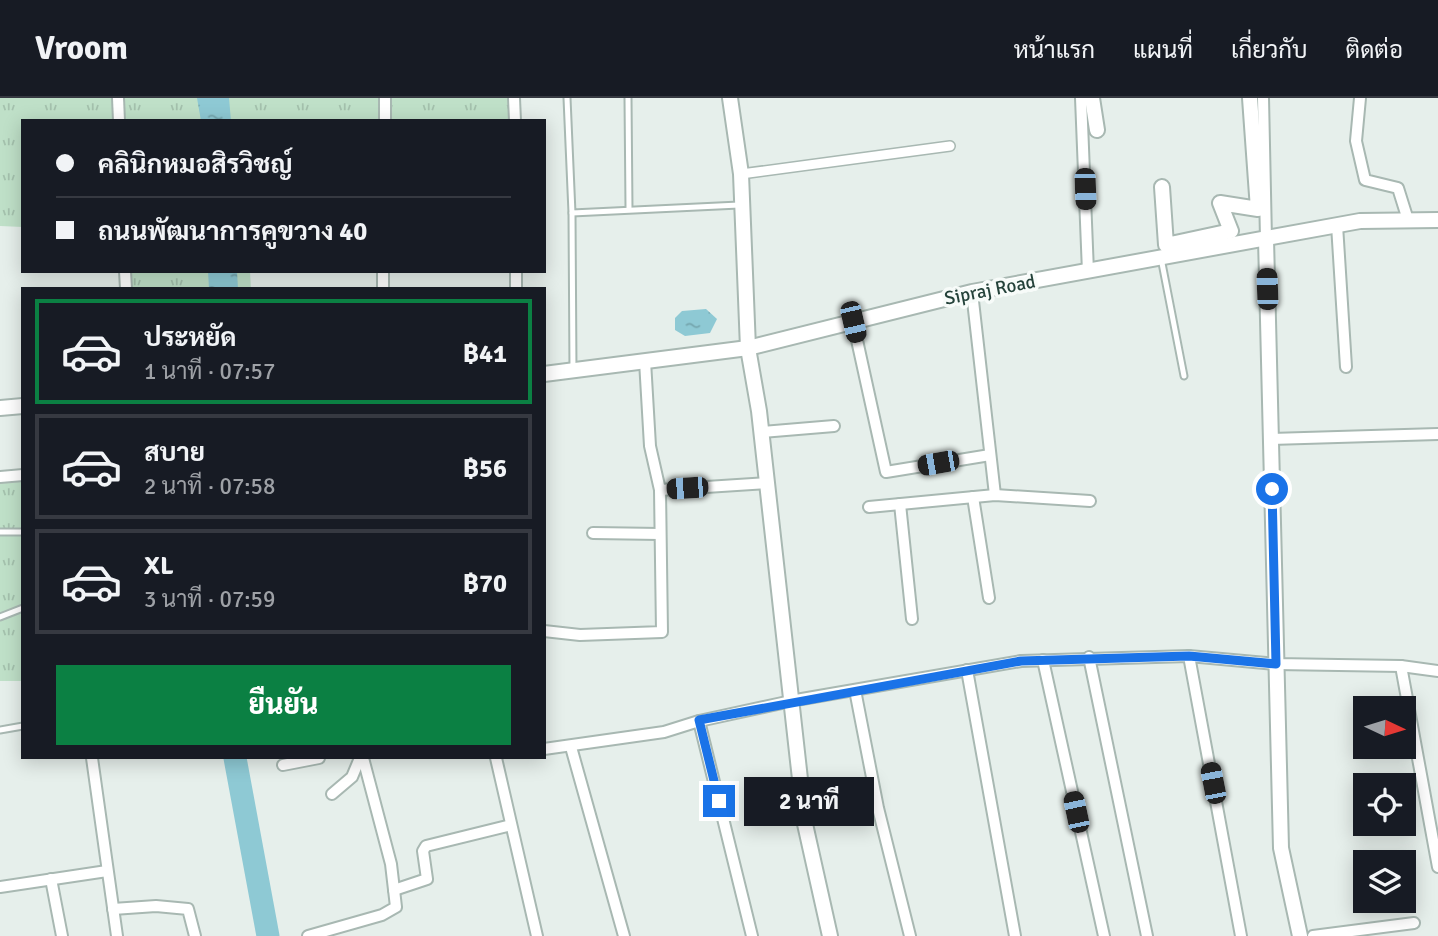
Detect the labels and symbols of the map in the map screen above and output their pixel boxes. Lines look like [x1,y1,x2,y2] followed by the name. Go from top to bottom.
[1074,168,1097,210] car
[1256,268,1279,310] car
[942,269,1038,311] street label: Sipraj Road
[839,299,868,345] car
[916,449,961,477] car
[1256,473,1288,505] route start
[666,476,709,500] car
[1353,696,1416,760] north arrow
[1199,760,1228,806] car
[744,776,873,826] callout: 2 นาที
[703,785,735,817] route end
[1062,789,1091,835] car

